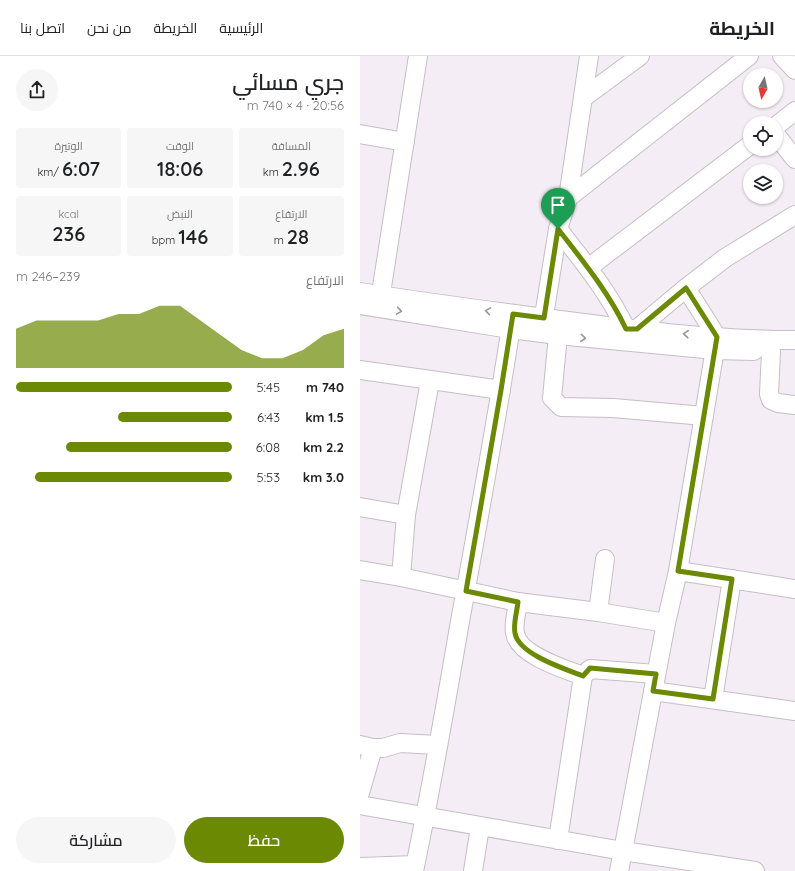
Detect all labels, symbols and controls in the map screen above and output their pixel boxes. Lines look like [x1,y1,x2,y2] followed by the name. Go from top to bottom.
[709,16,775,40] text: الخريطة
[20,19,65,37] text: اتصل بنا
[87,19,132,37] text: من نحن
[154,19,197,37] text: الخريطة
[219,19,263,37] text: الرئيسية
[232,68,344,96] text: جري مسائي
[743,68,783,108] north arrow
[743,68,783,204] map controls
[16,69,58,111] button: share
[247,97,344,113] text: 20:56 · 4 × 740 m
[743,116,783,156] button: locate
[55,139,83,153] text: الوتيرة
[166,139,194,153] text: الوقت
[272,139,311,153] text: المسافة
[62,156,100,181] text: 6:07
[157,156,203,181] text: 18:06
[282,156,320,181] text: 2.96
[743,164,783,204] button: layers
[37,165,62,179] text: /km
[263,165,282,179] text: km
[541,188,575,229] pin
[547,194,569,216] icon: arrive
[58,207,79,221] text: kcal
[167,207,193,221] text: النبض
[275,207,307,221] text: الارتفاع
[52,221,85,246] text: 236
[178,224,208,249] text: 146
[287,224,309,249] text: 28
[152,233,178,247] text: bpm
[274,233,287,247] text: m
[16,268,80,284] text: 239–246 m
[306,272,344,288] text: الارتفاع
[395,306,402,315] one-way arrow
[485,307,491,316] one-way arrow
[683,330,689,339] one-way arrow
[580,333,586,342] one-way arrow
[256,379,280,395] text: 5:45
[306,379,344,395] text: 740 m
[257,409,280,425] text: 6:43
[305,409,344,425] text: 1.5 km
[256,439,280,455] text: 6:08
[303,439,344,455] text: 2.2 km
[257,469,280,485] text: 5:53
[303,469,344,485] text: 3.0 km
[16,817,176,863] button: مشاركة
[184,817,344,863] button: حفظ

